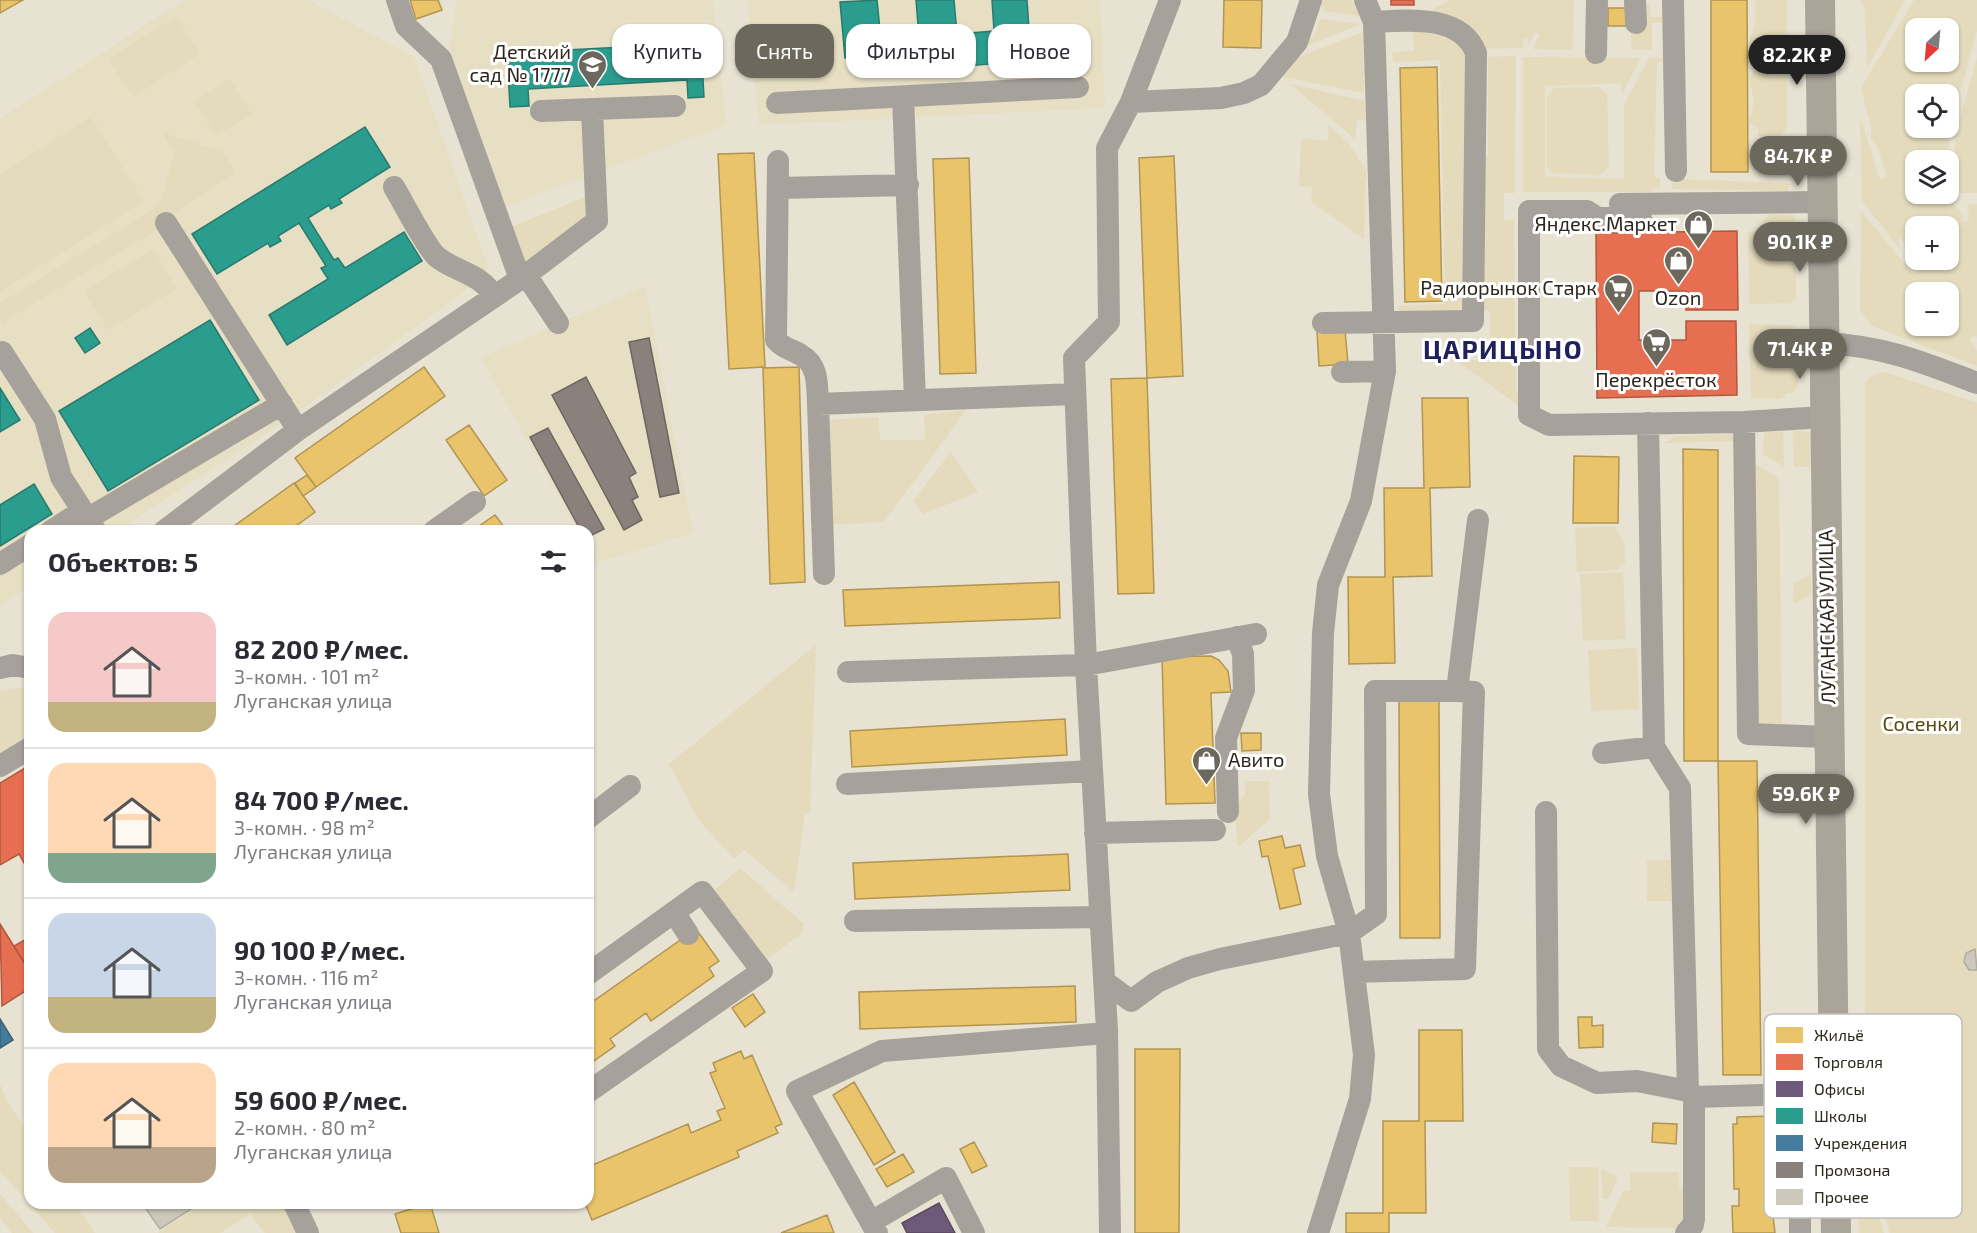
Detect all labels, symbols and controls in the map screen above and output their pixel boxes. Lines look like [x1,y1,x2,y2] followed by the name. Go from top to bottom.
[1905,18,1959,72] north arrow
[1905,18,1959,336] map controls
[612,24,723,78] chip: Купить
[735,24,834,78] chip: Снять
[846,24,976,78] chip: Фильтры
[988,24,1091,78] chip: Новое
[1742,35,1852,86] pin: 82.2K ₽
[469,39,571,86] place label: Детский сад № 1777
[1762,42,1832,66] text: 82.2K ₽
[576,48,608,90] school or university icon: Детский сад № 1777
[1905,84,1959,138] button: locate
[1743,136,1853,187] pin: 84.7K ₽
[1764,143,1832,167] text: 84.7K ₽
[1905,150,1959,204] button: layers
[1682,208,1714,250] shop icon: Яндекс.Маркет
[1535,211,1677,235] place label: Яндекс.Маркет
[1905,216,1959,270] button: +
[1745,222,1855,273] pin: 90.1K ₽
[1767,229,1833,253] text: 90.1K ₽
[1662,244,1694,286] shop icon: Ozon
[1602,272,1634,314] supermarket icon: Радиорынок Старк
[1420,275,1597,299] place label: Радиорынок Старк
[1905,282,1959,336] button: −
[1655,285,1701,309] place label: Ozon
[1640,326,1672,368] supermarket icon: Перекрёсток
[1745,329,1855,380] pin: 71.4K ₽
[1423,333,1583,364] district label: ЦАРИЦЫНО
[1767,336,1833,360] text: 71.4K ₽
[1595,367,1717,391] place label: Перекрёсток
[1812,529,1840,705] street label: ЛУГАНСКАЯ УЛИЦА
[537,545,570,578] icon: filters
[48,546,198,577] text: Объектов: 5
[234,633,409,664] text: 82 200 ₽/мес.
[96,636,168,708] icon: home
[234,664,379,688] text: 3-комн. · 101 m²
[234,688,392,712] text: Луганская улица
[1882,711,1960,735] park label: Сосенки
[1191,744,1223,786] shop icon: Авито
[1228,747,1284,771] place label: Авито
[1751,774,1861,825] pin: 59.6K ₽
[1772,781,1840,805] text: 59.6K ₽
[234,784,409,815] text: 84 700 ₽/мес.
[96,787,168,859] icon: home
[234,815,375,839] text: 3-комн. · 98 m²
[234,839,392,863] text: Луганская улица
[234,934,405,965] text: 90 100 ₽/мес.
[96,937,168,1009] icon: home
[234,965,379,989] text: 3-комн. · 116 m²
[234,989,392,1013] text: Луганская улица
[1764,1014,1962,1218] legend
[1814,1025,1864,1044] text: Жильё
[1814,1052,1883,1071] text: Торговля
[1814,1079,1865,1098] text: Офисы
[234,1084,408,1115] text: 59 600 ₽/мес.
[96,1087,168,1159] icon: home
[1814,1106,1867,1125] text: Школы
[234,1115,376,1139] text: 2-комн. · 80 m²
[1814,1133,1907,1152] text: Учреждения
[234,1139,392,1163] text: Луганская улица
[1814,1160,1890,1179] text: Промзона
[1814,1187,1869,1206] text: Прочее

